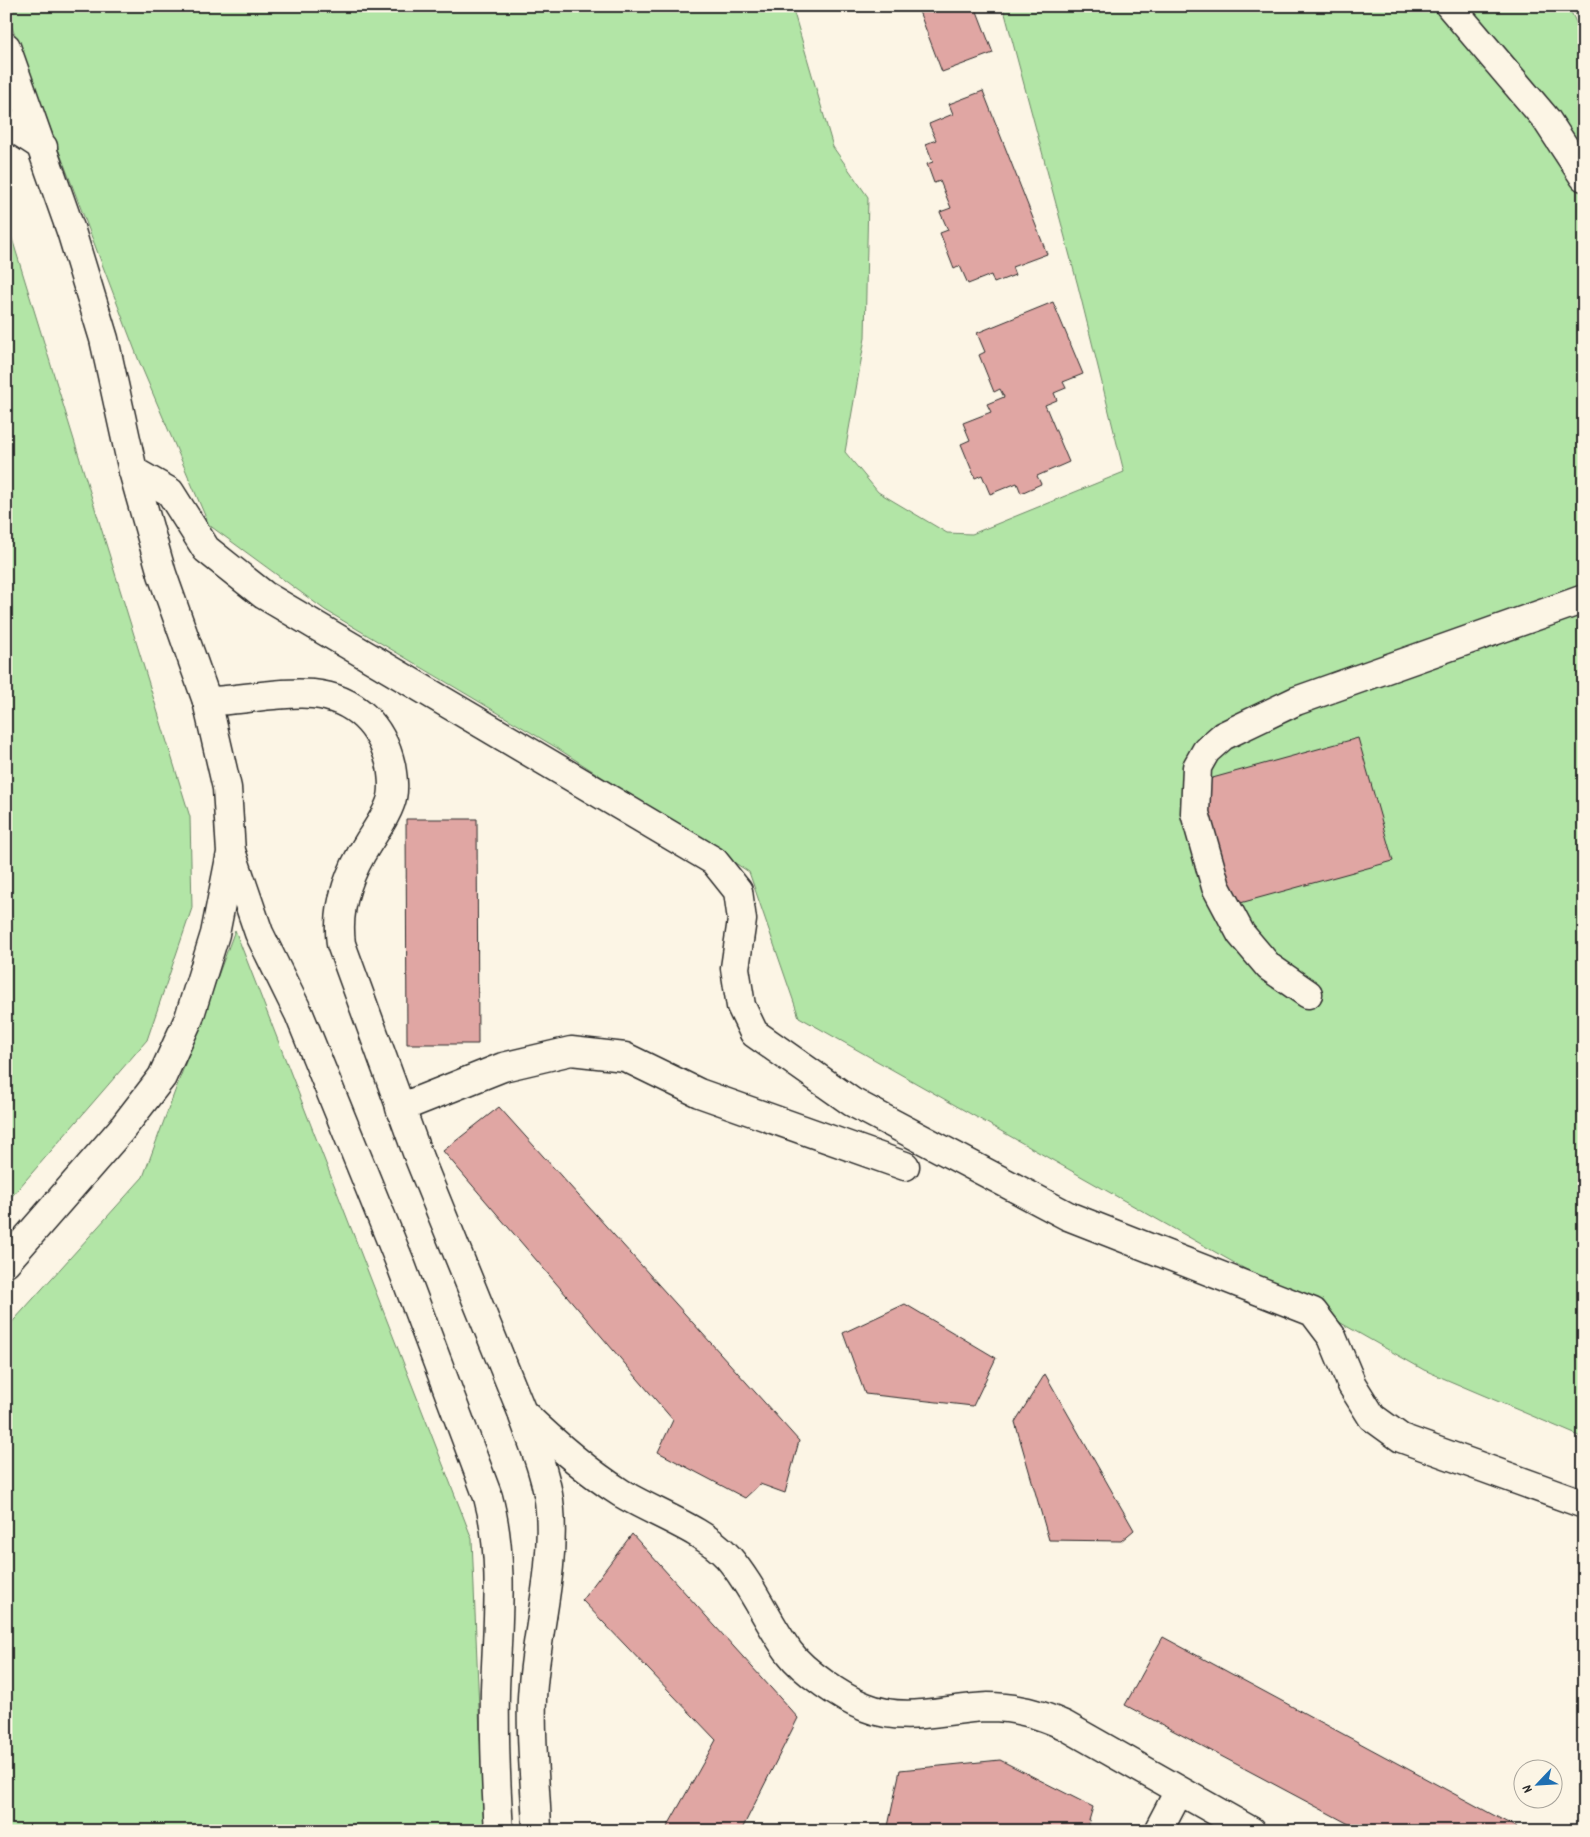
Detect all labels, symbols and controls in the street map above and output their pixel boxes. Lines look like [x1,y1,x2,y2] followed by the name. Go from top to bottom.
[1512,1760,1562,1810] north arrow
[1517,1781,1539,1796] text: N

